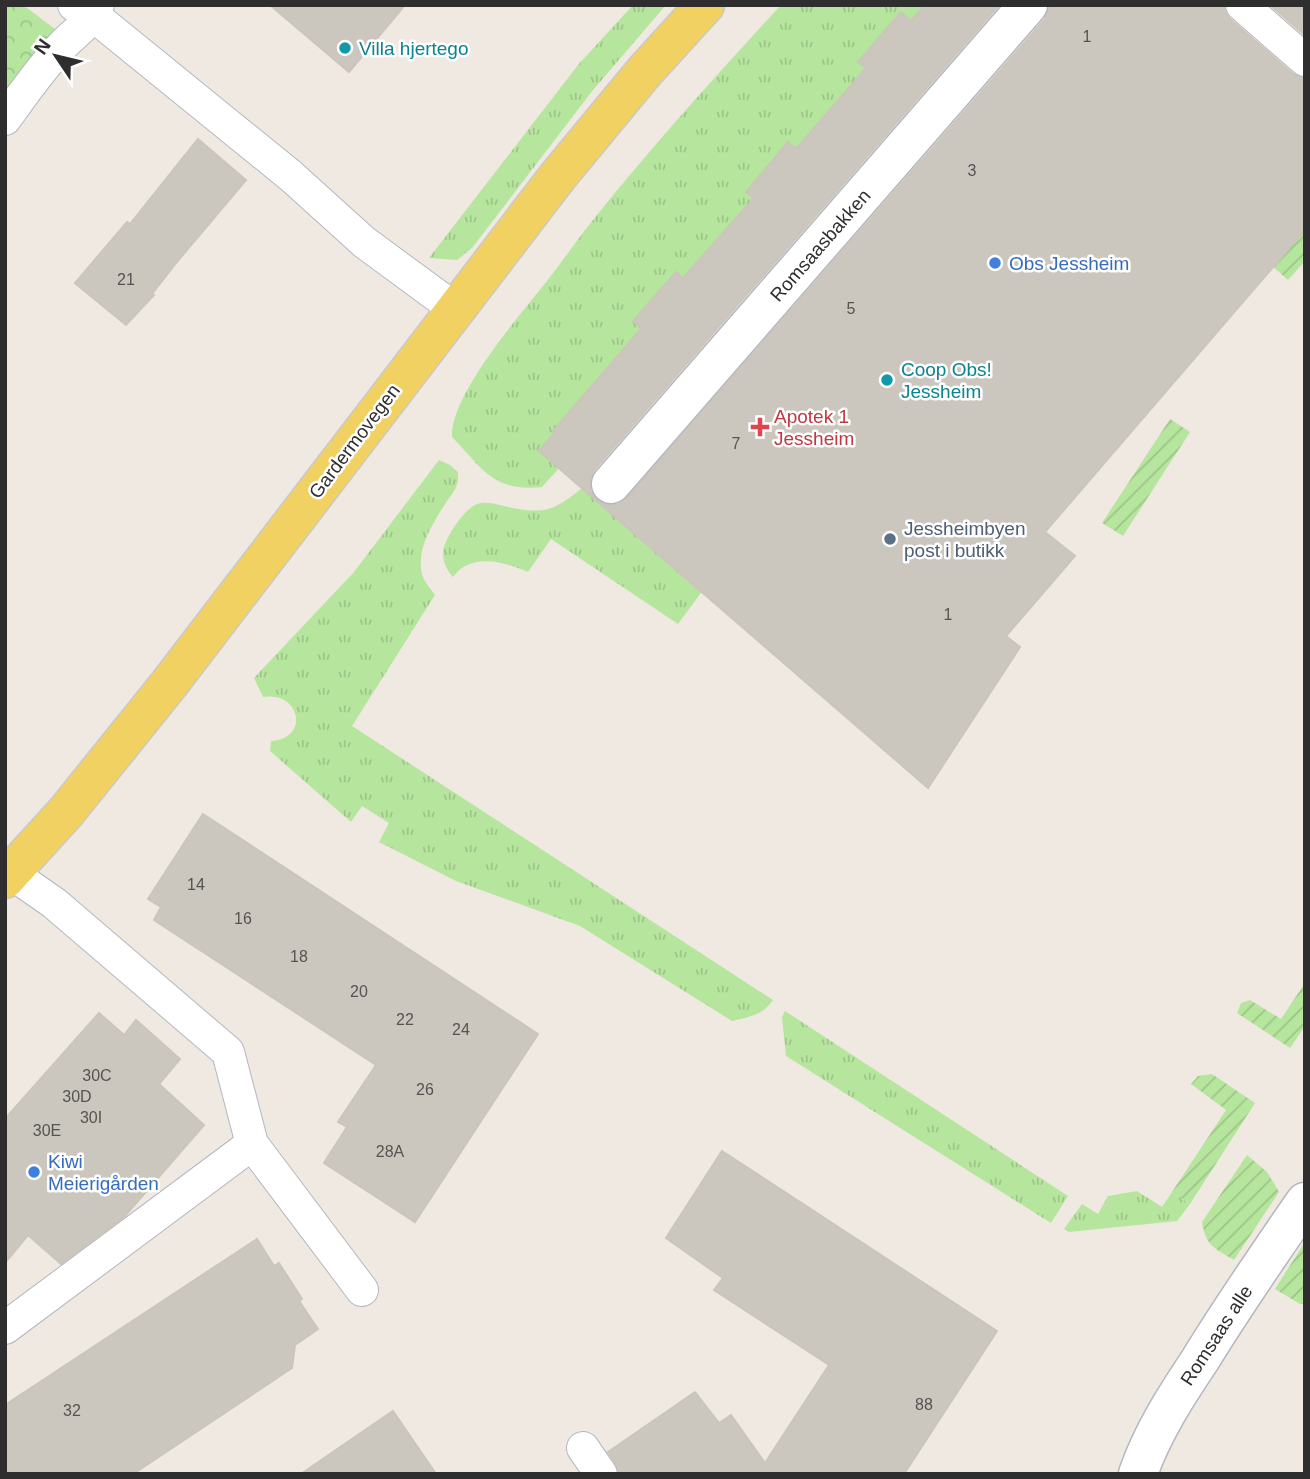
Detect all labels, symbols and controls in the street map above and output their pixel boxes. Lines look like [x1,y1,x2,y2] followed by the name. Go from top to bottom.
[21,21,91,91] north arrow
[1083,28,1092,45] house number: 1
[30,35,55,58] text: N
[359,38,469,59] place label: Villa hjertego
[337,40,353,56] marker: Villa hjertego
[968,162,977,179] house number: 3
[766,185,875,306] street label: Romsaasbakken
[1009,253,1129,274] place label: Obs Jessheim
[987,255,1003,271] marker: Obs Jessheim
[117,271,135,288] house number: 21
[847,300,856,317] house number: 5
[901,359,992,402] place label: Coop Obs! Jessheim
[879,372,895,388] marker: Coop Obs! Jessheim
[305,380,404,502] street label: Gardermovegen
[774,406,854,449] place label: Apotek 1 Jessheim
[752,419,768,435] marker: Apotek 1 Jessheim
[732,435,741,452] house number: 7
[904,518,1025,561] place label: Jessheimbyen post i butikk
[882,531,898,547] marker: Jessheimbyen post i butikk
[944,606,953,623] house number: 1
[187,876,205,893] house number: 14
[234,910,252,927] house number: 16
[290,948,308,965] house number: 18
[350,983,368,1000] house number: 20
[396,1011,414,1028] house number: 22
[452,1021,470,1038] house number: 24
[82,1067,112,1084] house number: 30C
[416,1081,434,1098] house number: 26
[62,1088,92,1105] house number: 30D
[80,1109,102,1126] house number: 30I
[33,1122,61,1139] house number: 30E
[376,1143,405,1160] house number: 28A
[48,1151,159,1194] place label: Kiwi Meierigården
[26,1164,42,1180] marker: Kiwi Meierigården
[1176,1281,1257,1389] street label: Romsaas alle
[915,1396,933,1413] house number: 88
[63,1402,81,1419] house number: 32

